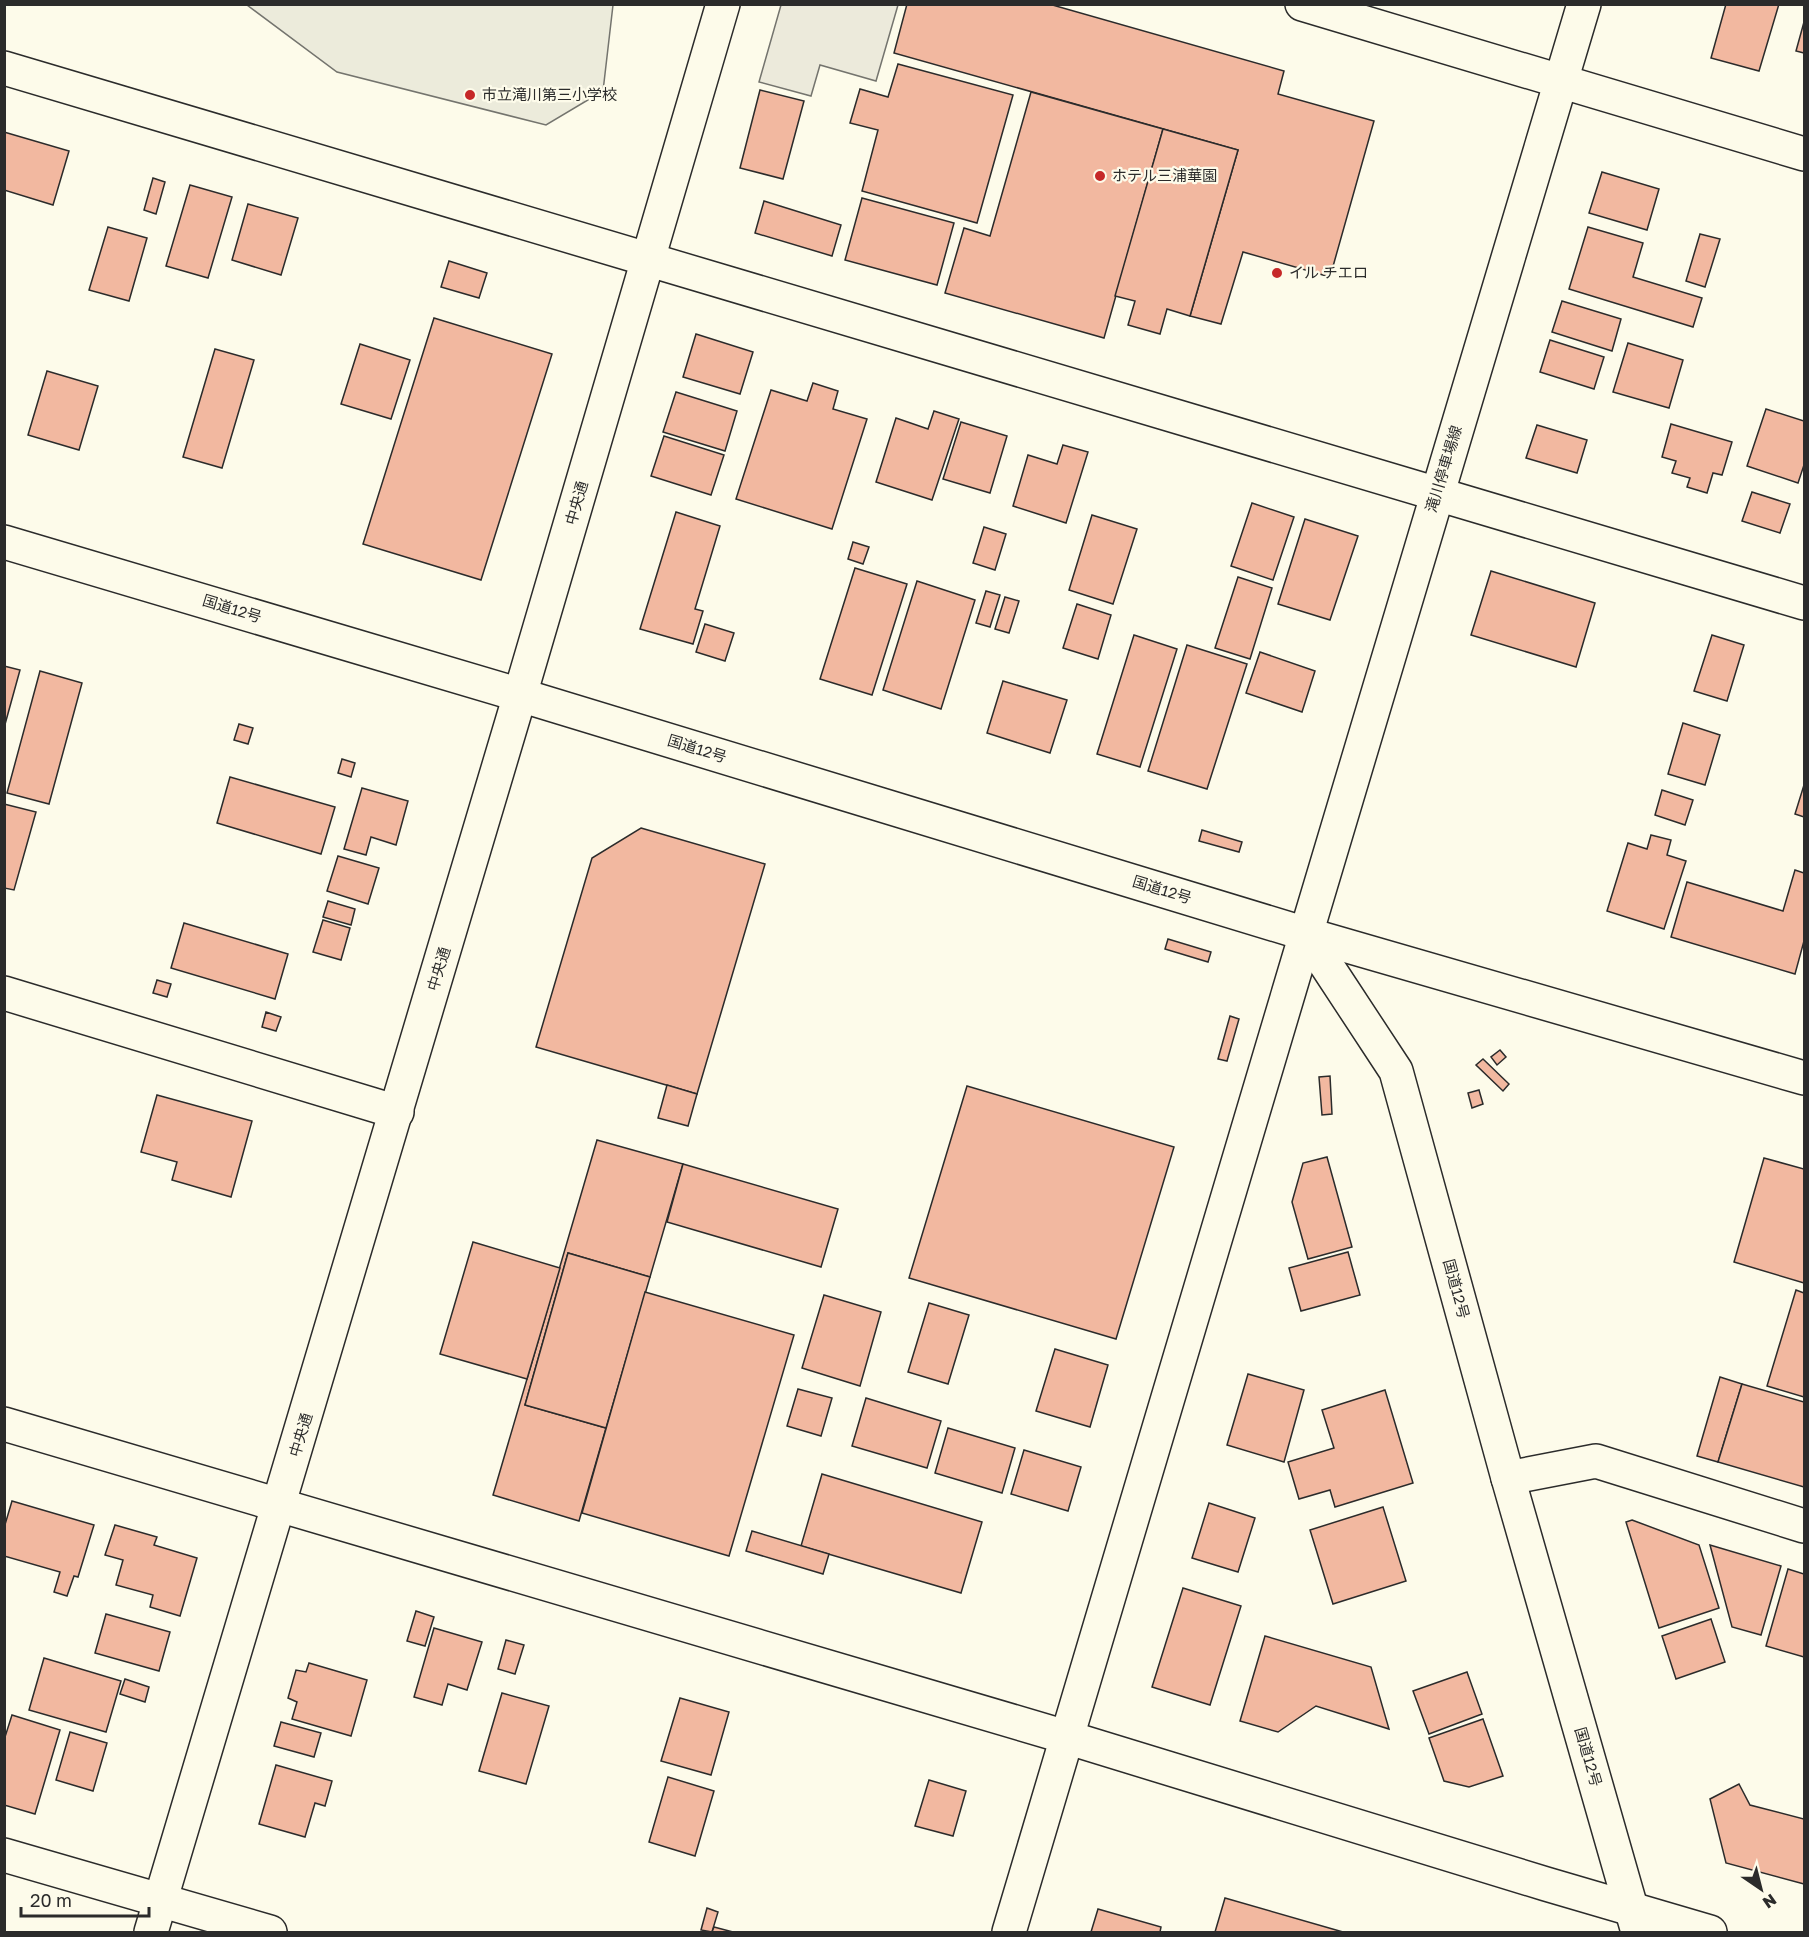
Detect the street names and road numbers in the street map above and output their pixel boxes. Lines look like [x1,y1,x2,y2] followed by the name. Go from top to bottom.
[1421,423,1465,514] street label: 滝川停車場線
[561,479,591,527] street label: 中央通
[201,591,264,626] street label: 国道12号
[666,731,729,766] street label: 国道12号
[1131,872,1194,907] street label: 国道12号
[423,945,453,993] street label: 中央通
[1440,1257,1474,1321] street label: 国道12号
[285,1411,315,1459] street label: 中央通
[1572,1725,1606,1789] street label: 国道12号

